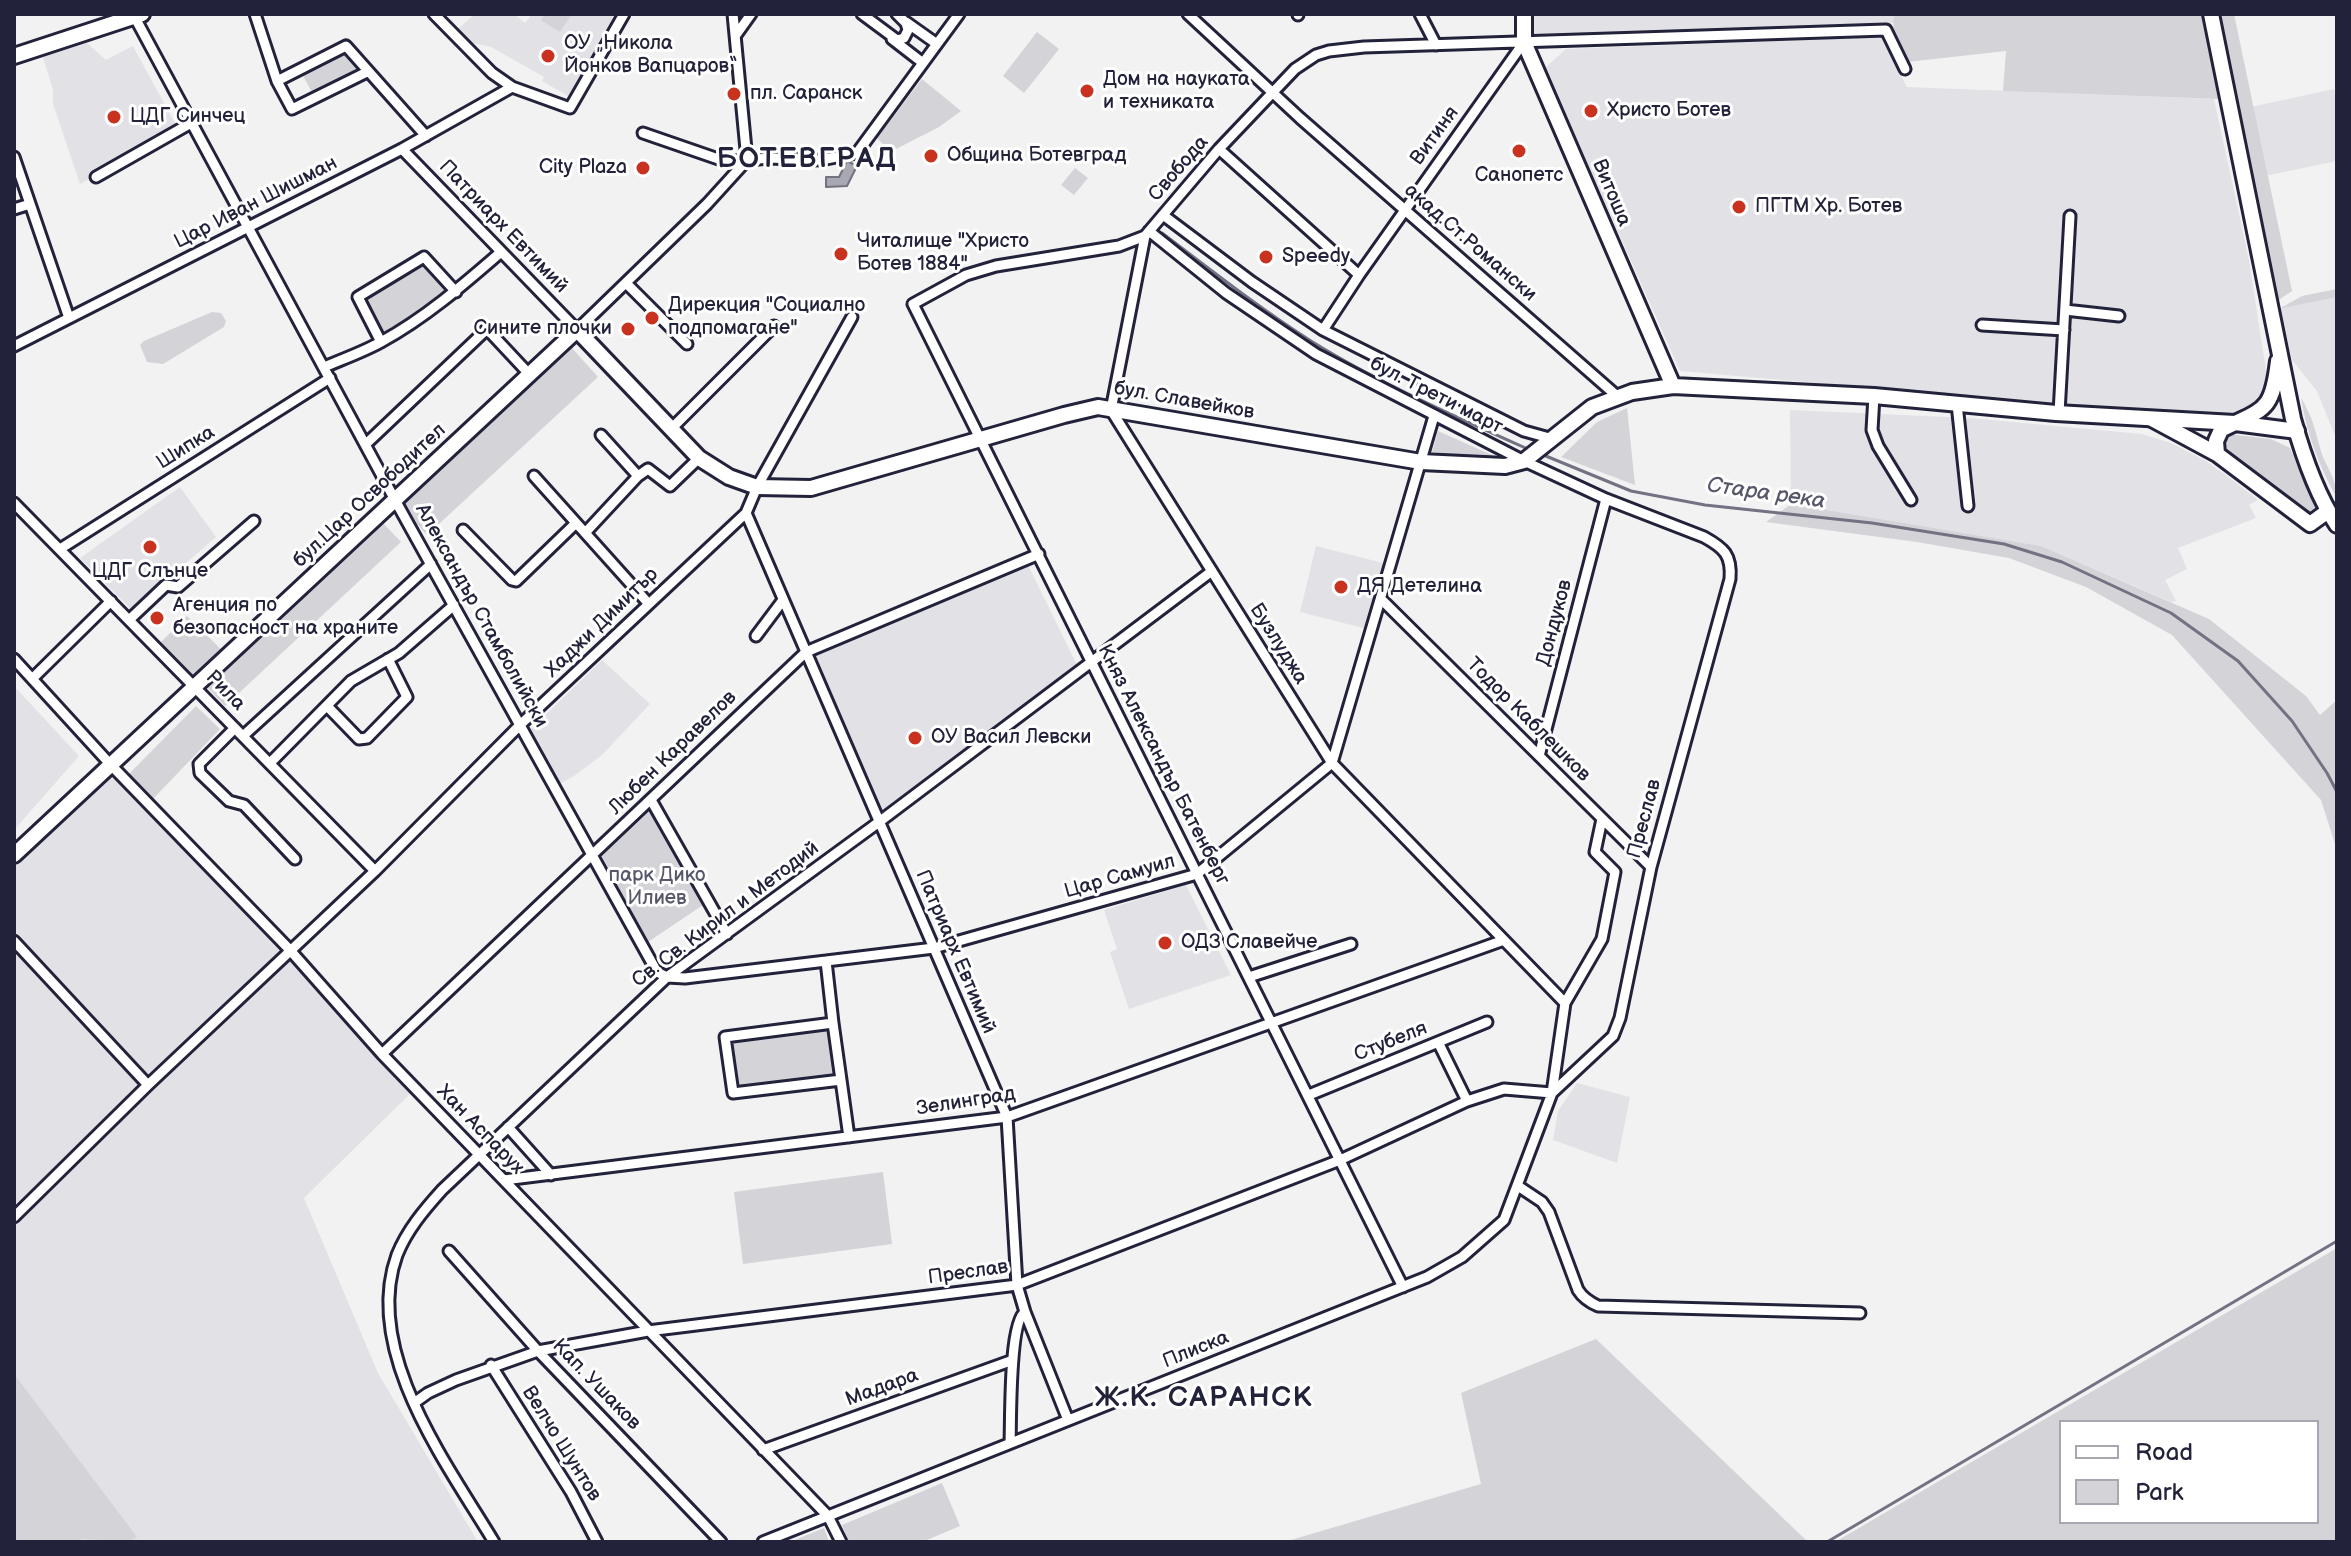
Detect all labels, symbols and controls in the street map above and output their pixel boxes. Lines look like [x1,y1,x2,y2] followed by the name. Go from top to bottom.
[564,32,737,79] place label: ОУ „Никола Йонков Вапцаров“
[539,47,557,65] marker: ОУ „Никола Йонков Вапцаров“
[1103,68,1250,115] place label: Дом на науката и техниката
[750,82,862,106] place label: пл. Саранск
[1078,82,1096,100] marker: Дом на науката и техниката
[725,85,743,103] marker: пл. Саранск
[1607,99,1731,123] place label: Христо Ботев
[1406,102,1464,170] street label: Витиня
[1582,102,1600,120] marker: Христо Ботев
[130,105,245,129] place label: ЦДГ Синчец
[105,108,123,126] marker: ЦДГ Синчец
[1144,131,1214,207] street label: Свобода
[1510,142,1528,160] marker: Санопетс
[717,143,897,177] district label: БОТЕВГРАД
[947,144,1126,168] place label: Община Ботевград
[922,147,940,165] marker: Община Ботевград
[170,151,342,255] street label: Цар Иван Шишман
[433,156,573,298] street label: Патриарх Евтимий
[539,156,627,180] place label: City Plaza
[1586,156,1636,230] street label: Витоша
[634,159,652,177] marker: City Plaza
[1475,164,1563,188] place label: Санопетс
[1399,179,1541,307] street label: акад.Ст.Романски
[1755,195,1902,219] place label: ПГТМ Хр. Ботев
[1730,198,1748,216] marker: ПГТМ Хр. Ботев
[857,230,1029,277] place label: Читалище "Христо Ботев 1884"
[832,245,850,263] marker: Читалище "Христо Ботев 1884"
[1282,245,1350,269] place label: Speedy
[1257,248,1275,266] marker: Speedy
[668,294,865,341] place label: Дирекция "Социално подпомагане"
[643,309,661,327] marker: Дирекция "Социално подпомагане"
[473,317,612,341] place label: Сините плочки
[619,320,637,338] marker: Сините плочки
[1366,352,1506,440] street label: бул. Трети март
[1112,377,1256,425] street label: бул. Славейков
[289,419,451,573] street label: бул.Цар Освободител
[152,421,220,475] street label: Шипка
[1705,473,1827,515] water label: Стара река
[409,500,553,732] street label: Александър Стамболийски
[141,538,159,556] marker: ЦДГ Слънце
[92,560,208,584] place label: ЦДГ Слънце
[540,563,664,683] street label: Хаджи Димитър
[1357,575,1482,599] place label: ДЯ Детелина
[1532,577,1578,669] street label: Дондуков
[1332,578,1350,596] marker: ДЯ Детелина
[173,594,398,641] place label: Агенция по безопасност на храните
[1244,599,1312,689] street label: Бузлуджа
[148,609,166,627] marker: Агенция по безопасност на храните
[1092,641,1234,889] street label: Княз Александър Батенберг
[1461,653,1595,787] street label: Тодор Каблешков
[200,666,250,716] street label: Рила
[604,686,742,820] street label: Любен Каравелов
[931,726,1091,750] place label: ОУ Васил Левски
[906,729,924,747] marker: ОУ Васил Левски
[1623,777,1667,861] street label: Преслав
[628,837,824,993] street label: Св. Св. Кирил и Методий
[1062,850,1178,904] street label: Цар Самуил
[609,864,705,911] park label: парк Дико Илиев
[910,867,1000,1037] street label: Патриарх Евтимий
[1181,931,1317,955] place label: ОДЗ Славейче
[1156,934,1174,952] marker: ОДЗ Славейче
[1351,1017,1431,1067] street label: Стубеля
[431,1080,529,1180] street label: Хан Аспарух
[915,1082,1017,1122] street label: Зелинград
[926,1255,1010,1291] street label: Преслав
[1159,1326,1233,1374] street label: Плиска
[547,1335,645,1435] street label: Кап. Ушаков
[842,1364,922,1412] street label: Мадара
[516,1382,606,1506] street label: Велчо Шунтов
[1094,1382,1314,1416] district label: Ж.К. САРАНСК
[2059,1420,2319,1524] legend
[2135,1438,2193,1467] text: Road
[2135,1478,2183,1507] text: Park

